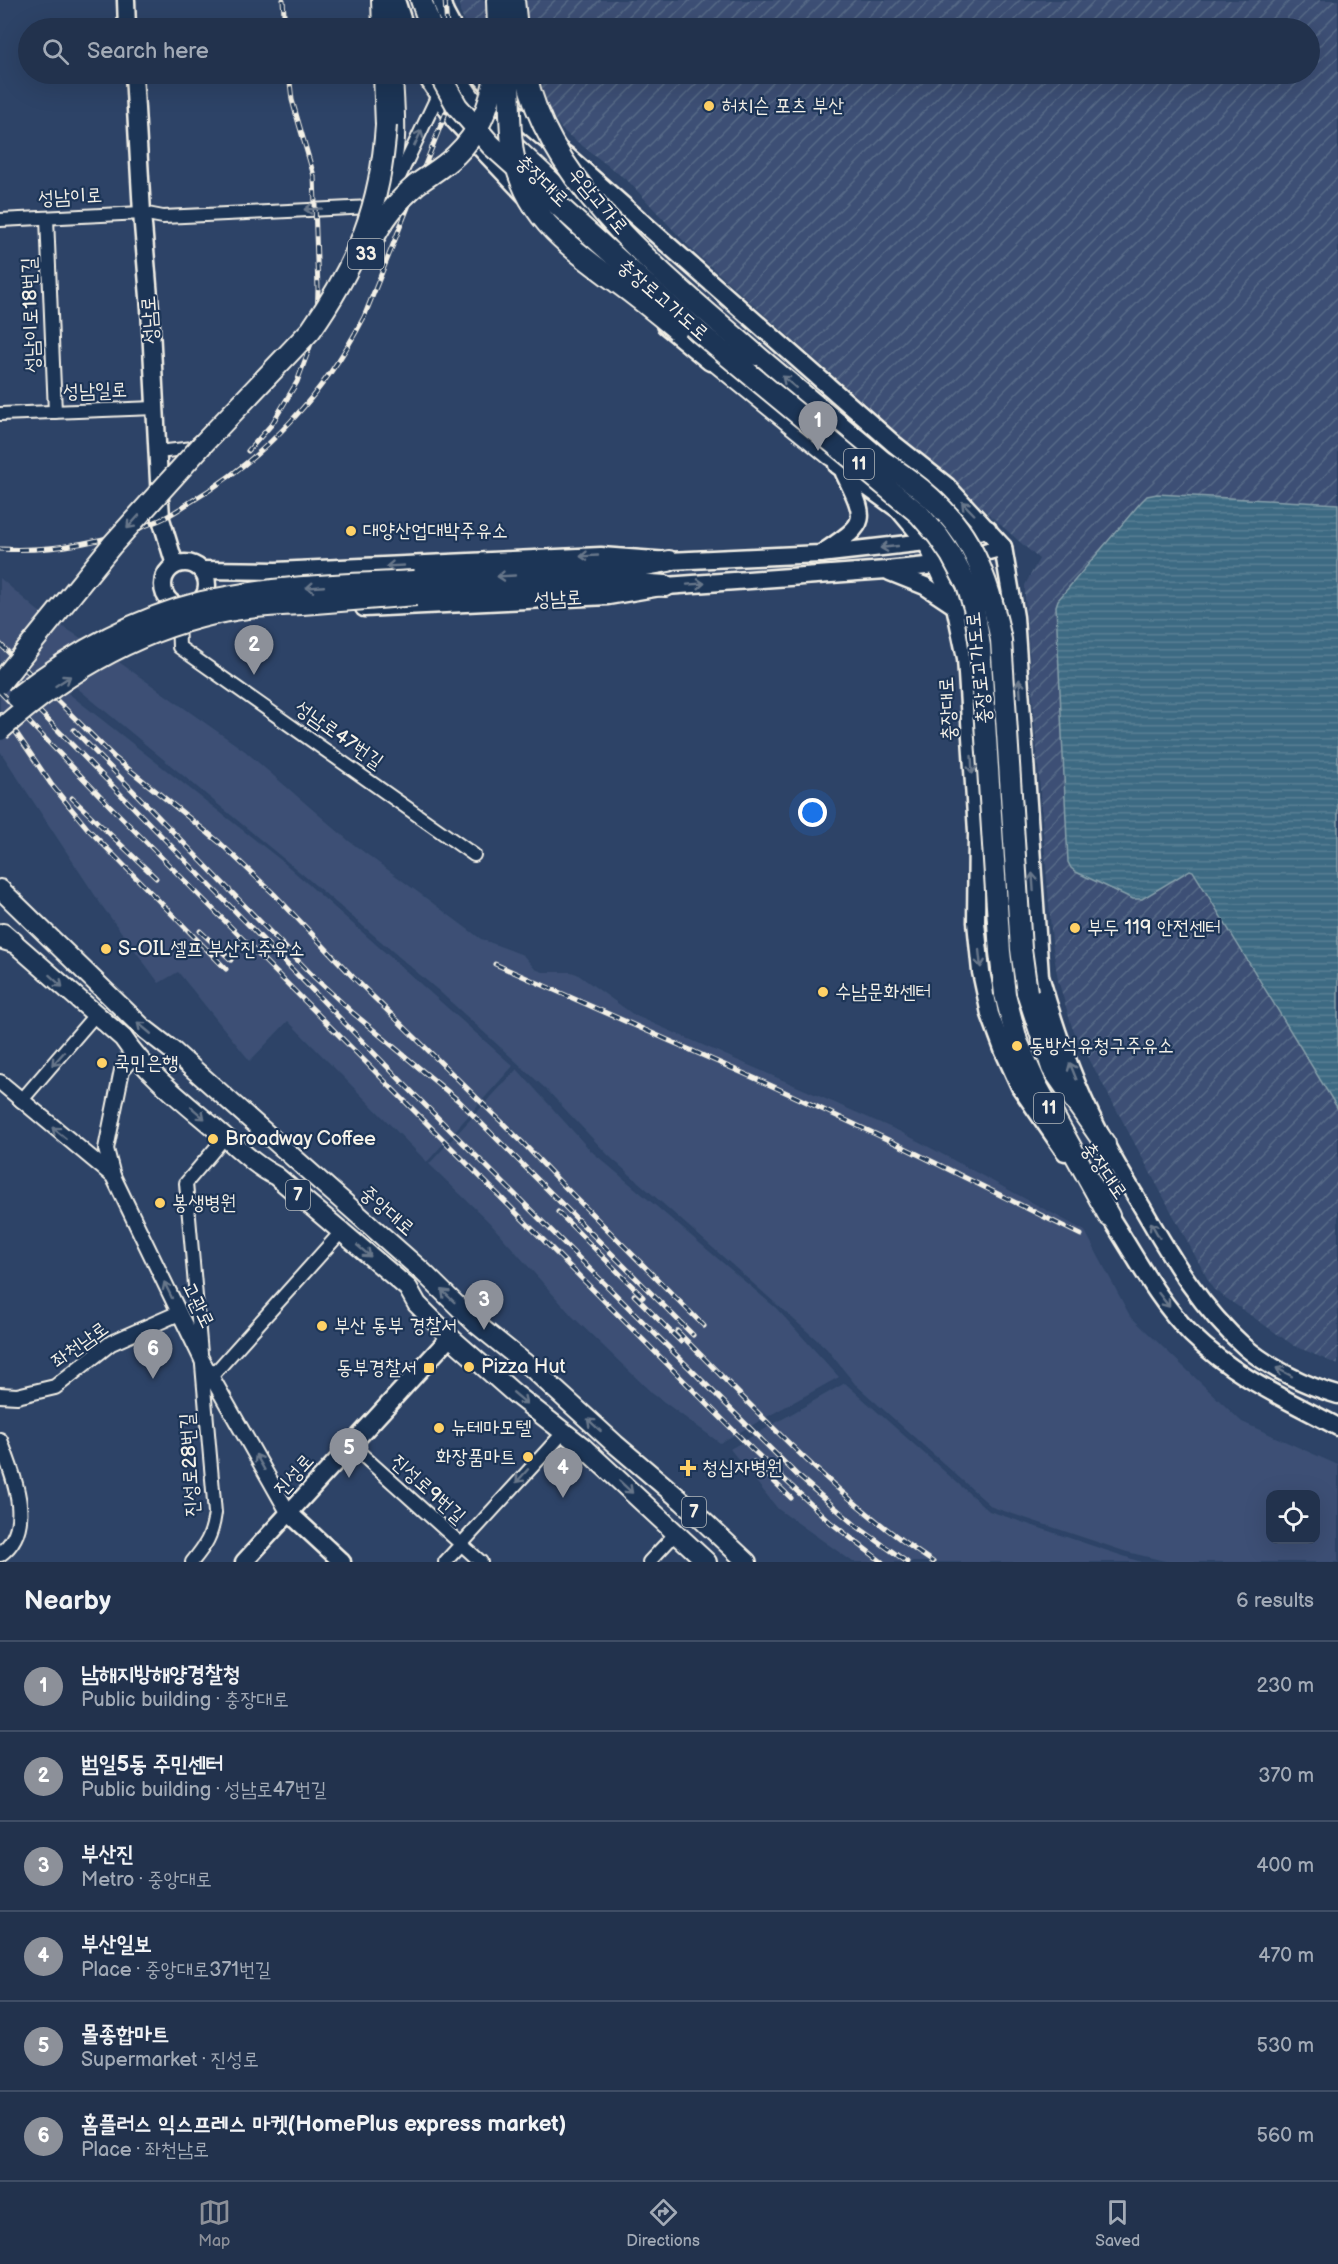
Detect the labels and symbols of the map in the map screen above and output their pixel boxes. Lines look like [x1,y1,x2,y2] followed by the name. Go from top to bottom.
[721,94,844,118] place label: 허치슨 포츠 부산
[702,99,716,113] marker: 허치슨 포츠 부산
[412,129,424,147] one-way arrow
[511,150,573,212] street label: 충장대로
[563,162,633,240] street label: 우암고가로
[37,183,103,211] street label: 성남이로
[303,204,323,215] one-way arrow
[348,239,384,269] road number: 33
[613,254,713,346] street label: 충장로고가도로
[17,257,45,373] street label: 성남이로18번길
[136,295,164,345] street label: 성남로
[781,376,797,389] one-way arrow
[62,378,128,404] street label: 성남일로
[798,402,838,451] pin: 1
[844,449,874,479] road number: 11
[960,500,975,515] one-way arrow
[126,514,140,529] one-way arrow
[363,519,508,543] place label: 대양산업대박주유소
[344,524,358,538] marker: 대양산업대박주유소
[880,541,900,552] one-way arrow
[580,551,600,562] one-way arrow
[385,560,405,571] one-way arrow
[497,570,517,581] one-way arrow
[685,578,705,589] one-way arrow
[305,582,325,593] one-way arrow
[533,586,583,612] street label: 성남로
[961,611,997,725] street label: 충장로고가도로
[234,626,274,675] pin: 2
[54,675,71,687] one-way arrow
[934,676,962,742] street label: 충장대로
[1014,678,1025,698] one-way arrow
[290,696,388,774] street label: 성남로47번길
[967,754,978,774] one-way arrow
[798,798,827,827] your location
[1027,873,1038,893] one-way arrow
[1087,916,1221,940] place label: 부두 119 안전센터
[1068,921,1082,935] marker: 부두 119 안전센터
[118,937,305,961] place label: S-OIL셀프 부산진주유소
[99,942,113,956] marker: S-OIL셀프 부산진주유소
[975,949,986,969] one-way arrow
[48,973,64,987] one-way arrow
[835,980,932,1004] place label: 수남문화센터
[816,985,830,999] marker: 수남문화센터
[137,1021,152,1035] one-way arrow
[1029,1034,1174,1058] place label: 동방석유청구주유소
[1010,1039,1024,1053] marker: 동방석유청구주유소
[51,1051,65,1066] one-way arrow
[114,1051,178,1075] place label: 국민은행
[95,1056,109,1070] marker: 국민은행
[1067,1063,1078,1081] one-way arrow
[1034,1093,1064,1123] road number: 11
[190,1107,206,1120] one-way arrow
[51,1126,67,1139] one-way arrow
[225,1127,376,1151] place label: Broadway Coffee
[206,1132,220,1146] marker: Broadway Coffee
[1076,1138,1132,1204] street label: 충장대로
[286,1180,310,1210] road number: 7
[355,1181,419,1241] street label: 중앙대로
[172,1191,236,1215] place label: 봉생병원
[153,1196,167,1210] marker: 봉생병원
[1149,1222,1161,1239] one-way arrow
[356,1245,372,1258] one-way arrow
[177,1278,219,1332] street label: 고관로
[464,1280,504,1330] pin: 3
[161,1281,173,1299] one-way arrow
[440,1289,455,1304] one-way arrow
[1157,1292,1170,1308] one-way arrow
[334,1314,457,1338] place label: 부산 동부 경찰서
[47,1316,113,1374] street label: 좌천남로
[315,1319,329,1333] marker: 부산 동부 경찰서
[134,1330,172,1379] pin: 6
[481,1355,566,1379] place label: Pizza Hut
[337,1356,417,1380] place label: 동부경찰서
[462,1360,476,1374] marker: Pizza Hut
[422,1361,436,1375] marker: 동부경찰서
[1276,1366,1294,1377] one-way arrow
[512,1392,528,1405] one-way arrow
[175,1412,205,1518] street label: 진성로28번길
[451,1416,531,1440] place label: 뉴테마모텔
[587,1418,602,1432] one-way arrow
[432,1421,446,1435] marker: 뉴테마모텔
[330,1428,368,1478] pin: 5
[436,1445,516,1469] place label: 화장품마트
[544,1448,582,1498] pin: 4
[269,1449,319,1501] street label: 진성로
[386,1449,470,1529] street label: 진성로9번길
[521,1450,535,1464] marker: 화장품마트
[253,1453,265,1470] one-way arrow
[702,1456,782,1480] place label: 청십자병원
[679,1459,697,1477] marker: 청십자병원
[515,1468,529,1483] one-way arrow
[618,1480,633,1494] one-way arrow
[682,1497,706,1527] road number: 7

